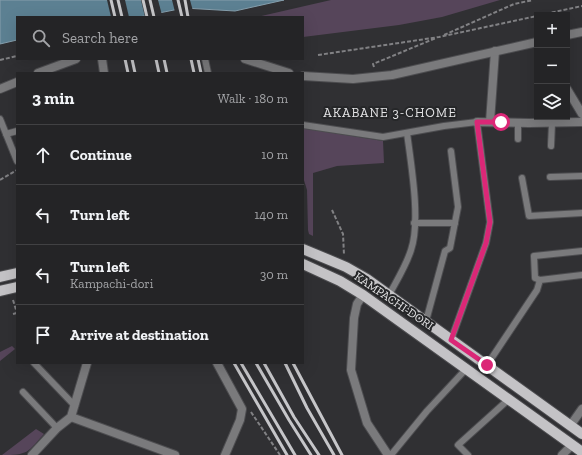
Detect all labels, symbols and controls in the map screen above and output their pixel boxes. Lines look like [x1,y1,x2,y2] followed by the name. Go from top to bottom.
[534,12,570,120] map controls
[534,12,570,48] button: +
[16,16,304,60] search box
[30,27,52,49] icon: search
[62,29,138,47] text: Search here
[534,48,570,84] button: −
[534,84,570,120] button: layers
[32,88,74,108] text: 3 min
[218,91,288,106] text: Walk · 180 m
[323,105,457,120] district label: AKABANE 3-CHOME
[492,113,510,131] route start
[32,144,54,166] icon: ahead
[70,146,132,164] text: Continue
[261,147,288,162] text: 10 m
[32,204,54,226] icon: left
[70,206,130,224] text: Turn left
[254,207,288,222] text: 140 m
[70,258,130,276] text: Turn left
[32,264,54,286] icon: left
[260,267,288,282] text: 30 m
[352,269,436,333] street label: KAMPACHI-DORI
[70,276,153,291] text: Kampachi-dori
[32,324,54,346] icon: arrive
[70,326,209,344] text: Arrive at destination
[478,356,496,374] route end

